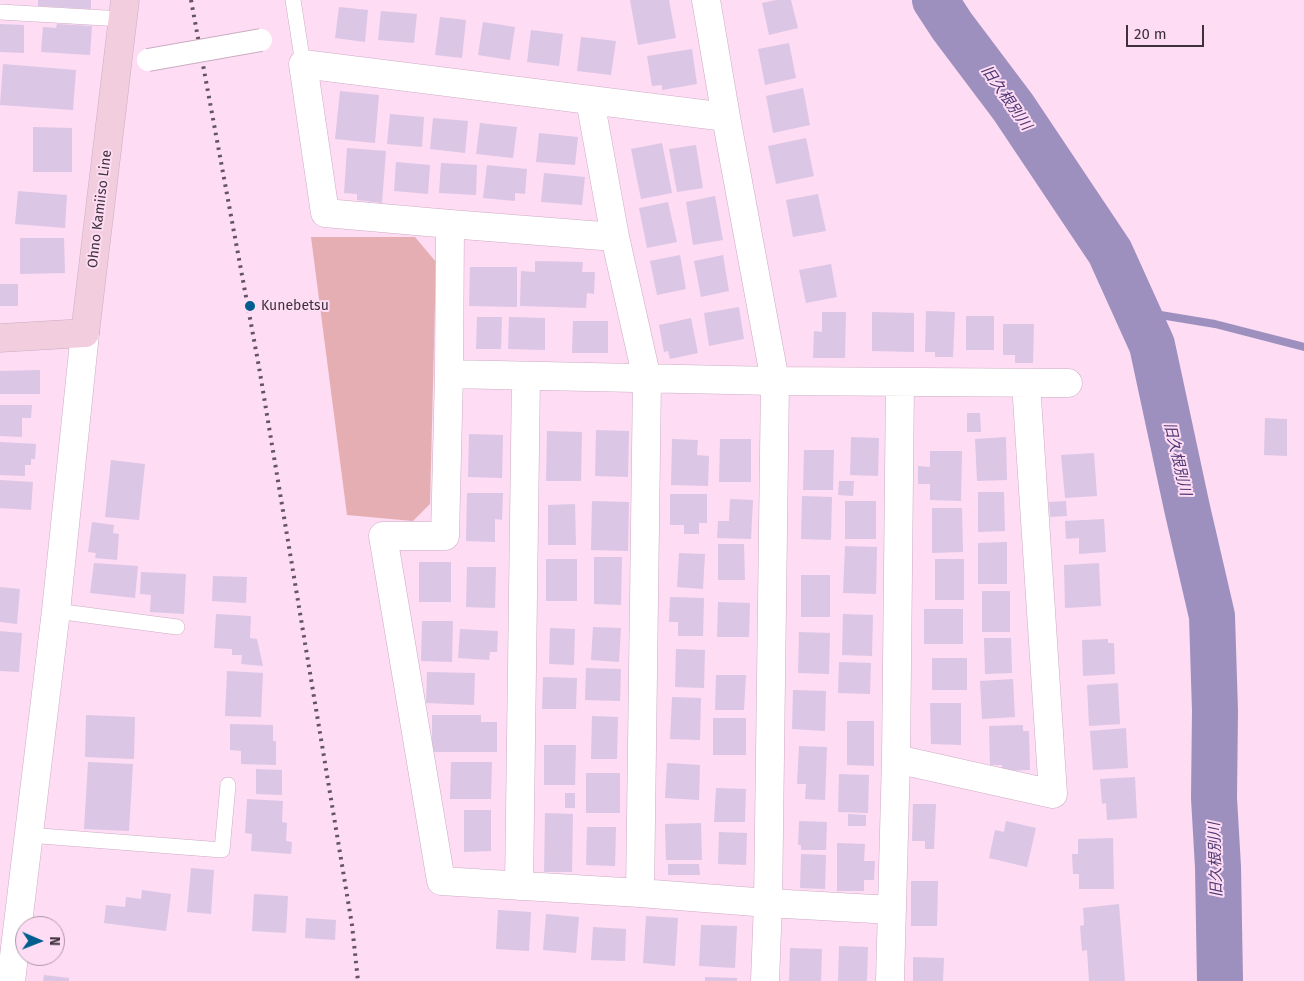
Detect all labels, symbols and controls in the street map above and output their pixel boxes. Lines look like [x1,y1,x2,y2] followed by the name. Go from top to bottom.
[1129,15,1206,47] scale bar
[1134,25,1167,43] text: 20 m
[977,62,1035,134] water label: 旧久根別川
[84,149,116,269] street label: Ohno Kamiiso Line
[261,298,329,314] place label: Kunebetsu
[243,299,257,313] marker: Kunebetsu
[1160,420,1194,498] water label: 旧久根別川
[1206,822,1226,898] water label: 旧久根別川
[15,916,65,966] north arrow
[46,936,63,946] text: N

